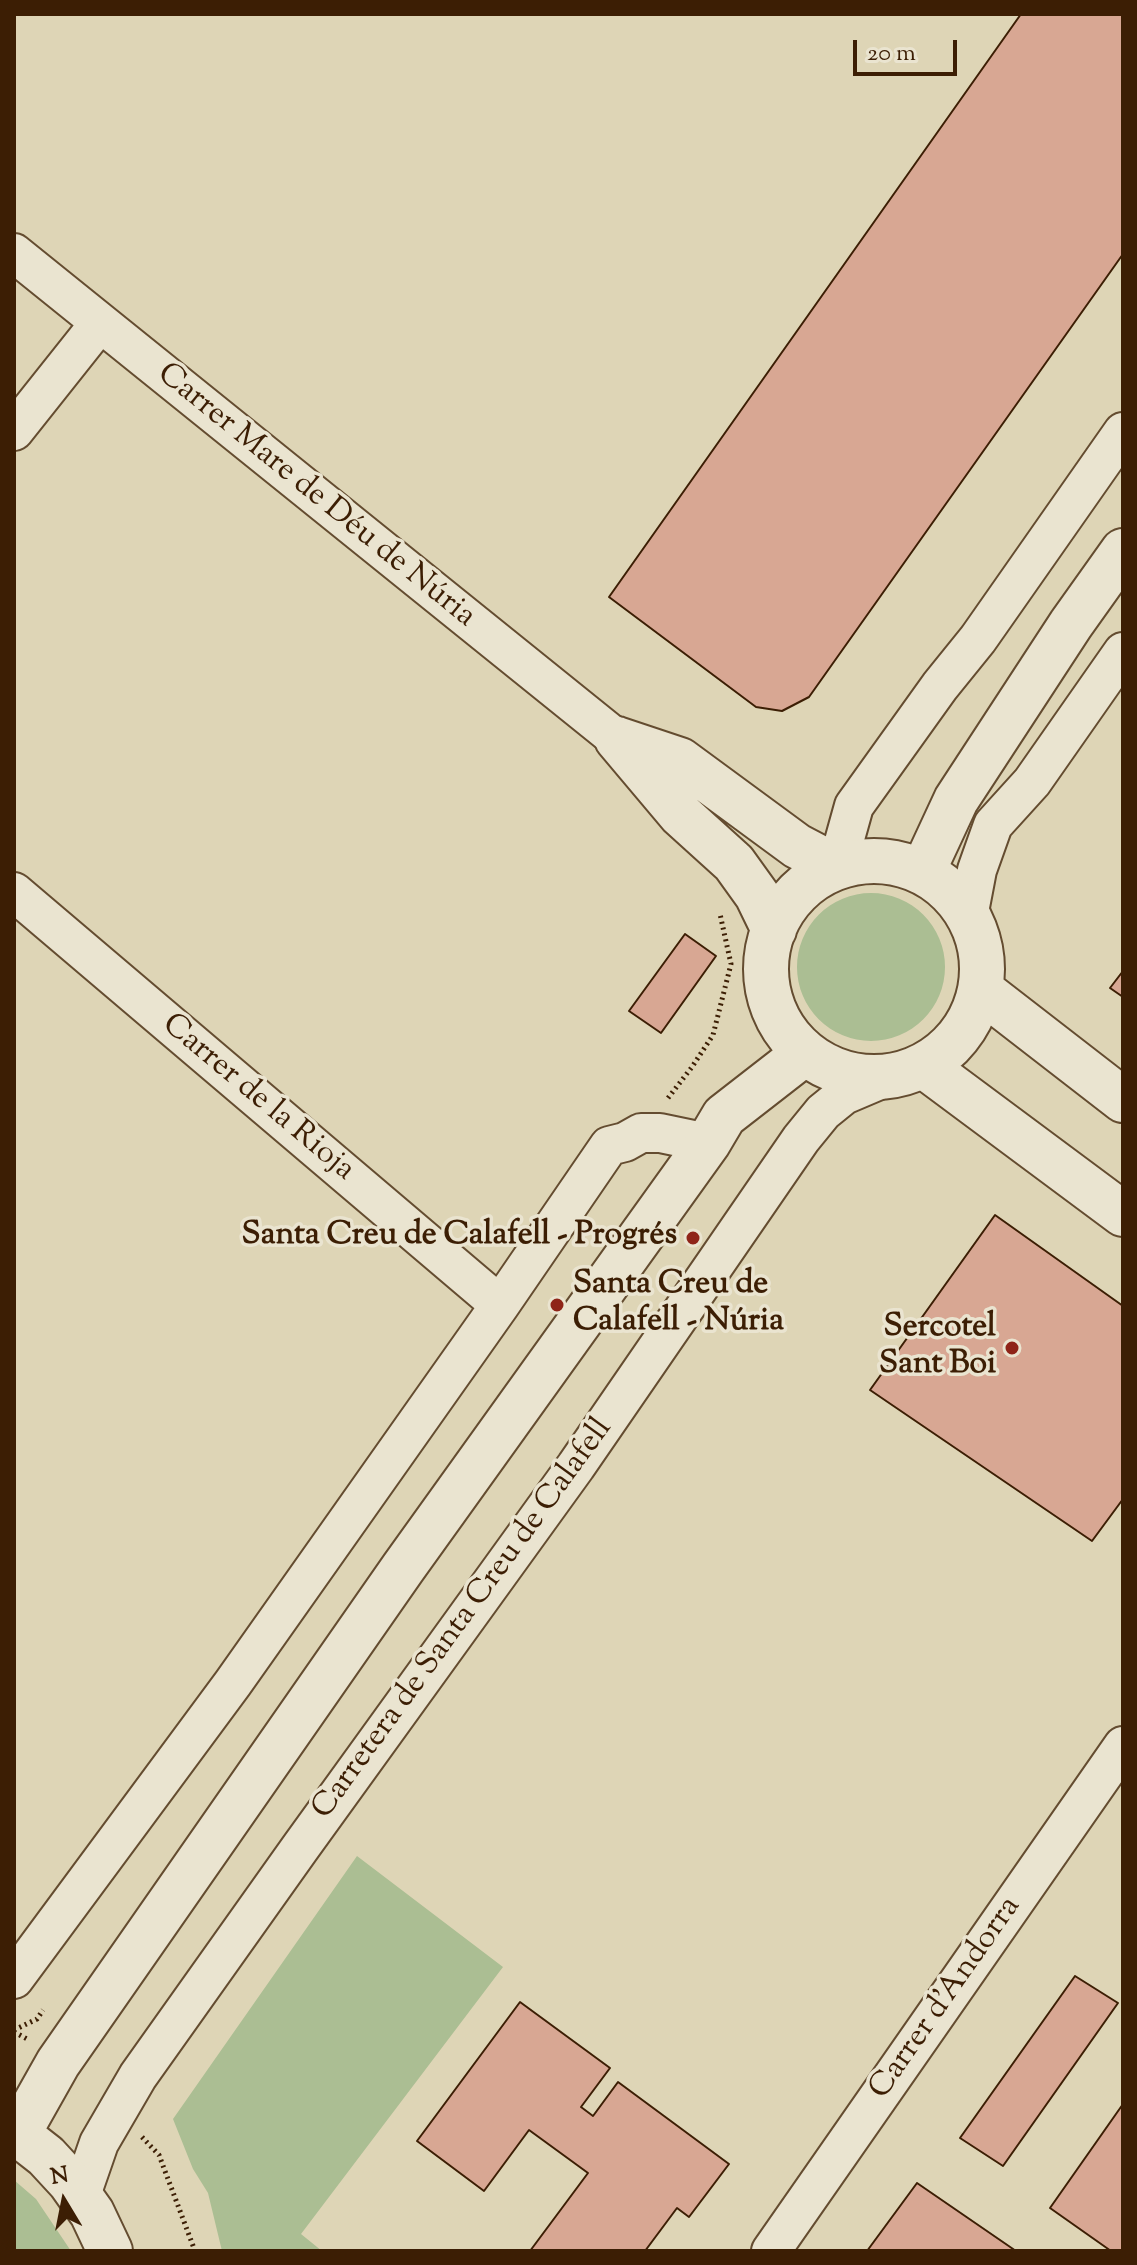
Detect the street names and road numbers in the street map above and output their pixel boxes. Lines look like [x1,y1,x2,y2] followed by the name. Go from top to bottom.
[148,357,482,637] street label: Carrer Mare de Déu de Núria
[153,1007,361,1191] street label: Carrer de la Rioja
[306,1412,622,1828] street label: Carretera de Santa Creu de Calafell
[863,1890,1031,2108] street label: Carrer d'Andorra

